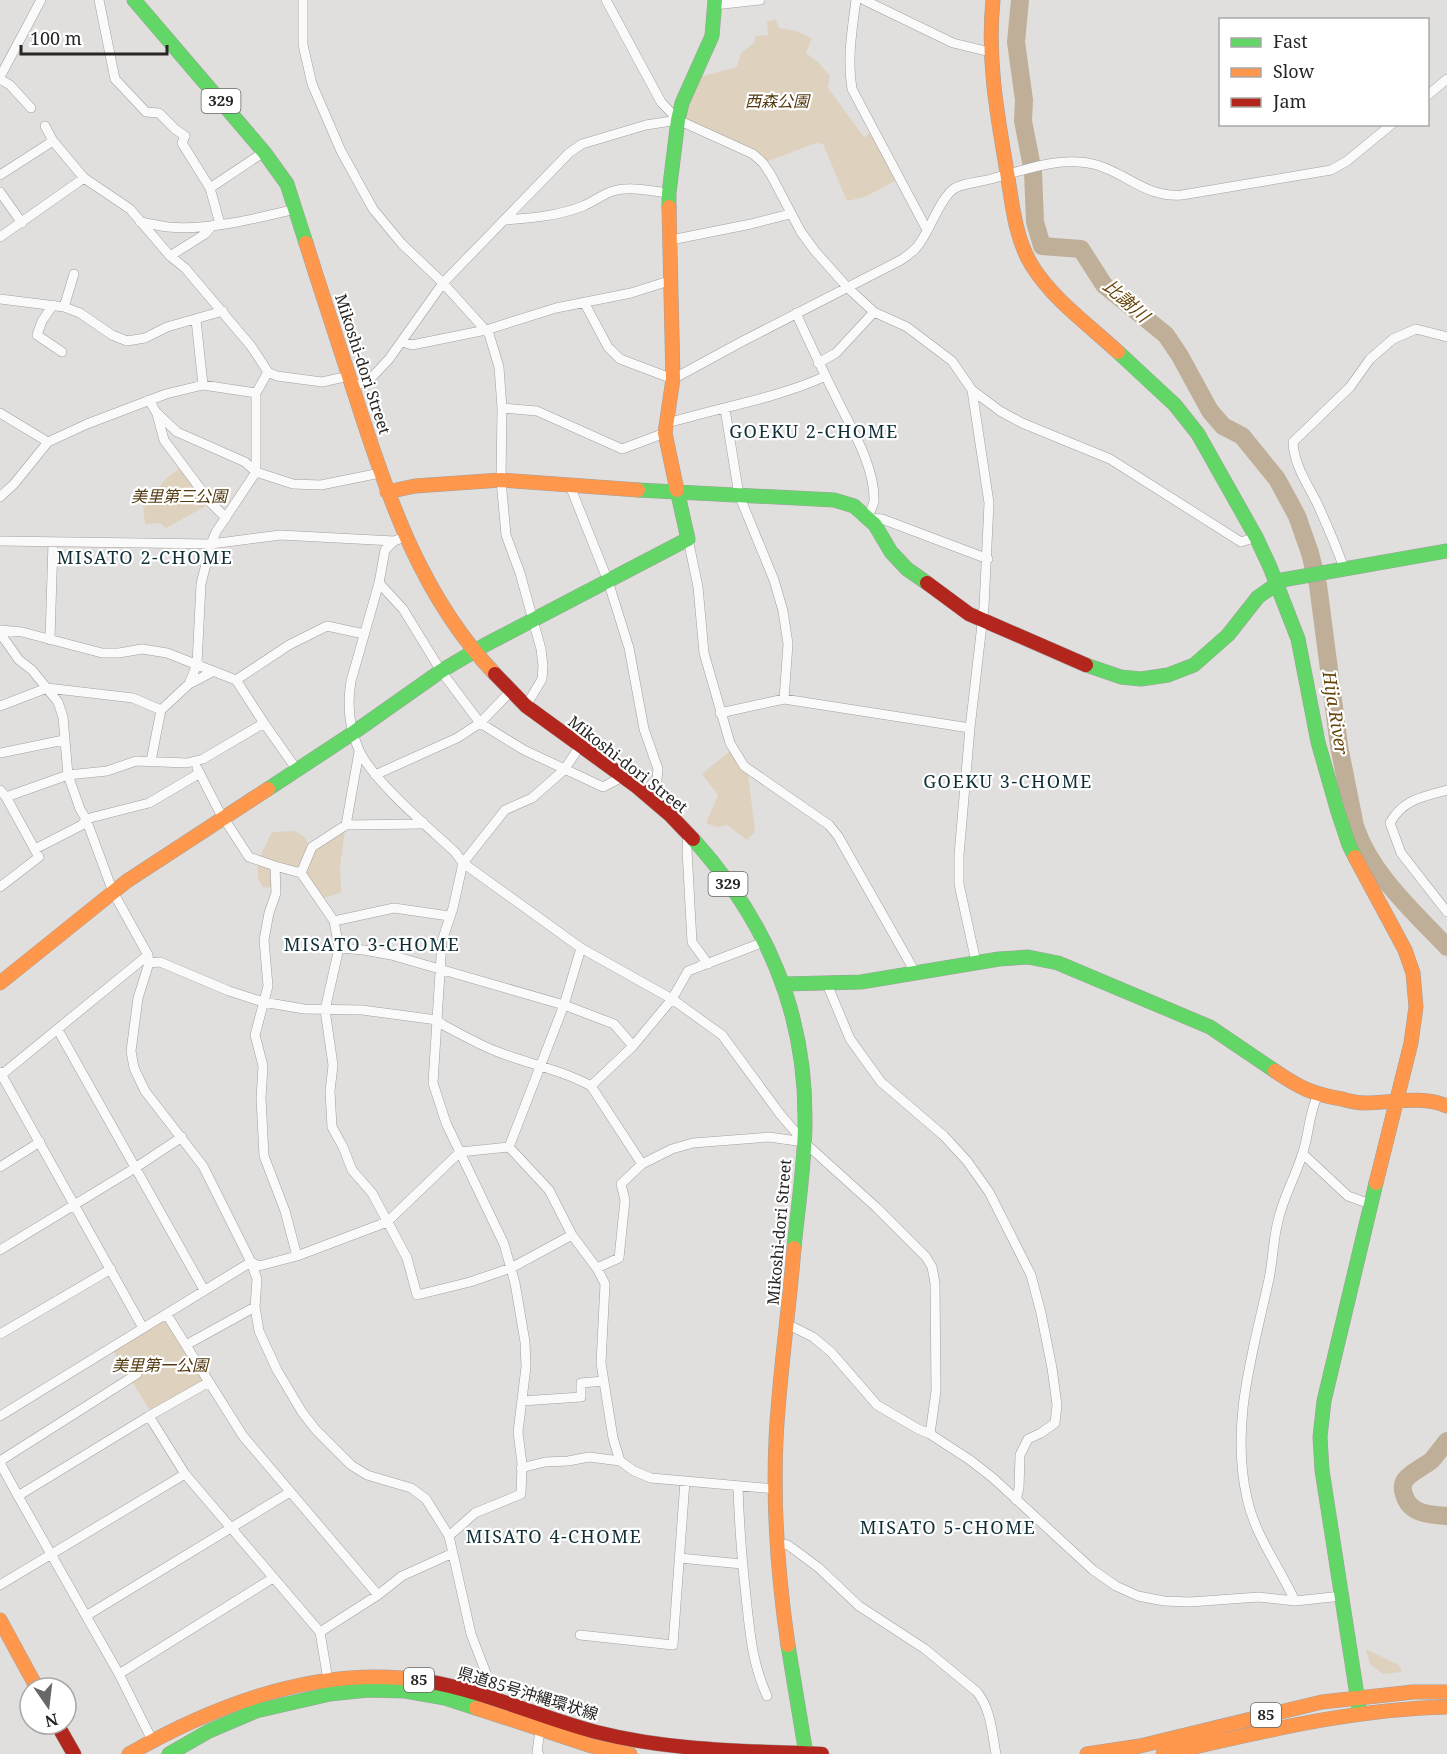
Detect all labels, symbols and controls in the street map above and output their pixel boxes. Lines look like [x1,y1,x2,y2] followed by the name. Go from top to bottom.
[21,18,166,56] scale bar
[1219,18,1429,126] legend
[30,26,82,50] text: 100 m
[1273,29,1308,53] text: Fast
[1273,59,1315,83] text: Slow
[202,89,240,113] road number: 329
[1272,89,1307,113] text: Jam
[745,90,811,112] park label: 西森公園
[1098,273,1156,328] water label: 比謝川
[330,291,396,437] street label: Mikoshi-dori Street
[729,419,899,443] district label: GOEKU 2-CHOME
[131,485,229,507] park label: 美里第三公園
[57,545,233,569] district label: MISATO 2-CHOME
[1317,668,1355,757] water label: Hija River
[564,710,693,818] street label: Mikoshi-dori Street
[923,769,1093,793] district label: GOEKU 3-CHOME
[708,872,748,896] road number: 329
[284,932,460,956] district label: MISATO 3-CHOME
[762,1158,796,1306] street label: Mikoshi-dori Street
[112,1354,210,1376] park label: 美里第一公園
[860,1515,1036,1539] district label: MISATO 5-CHOME
[466,1524,642,1548] district label: MISATO 4-CHOME
[455,1661,601,1725] street label: 県道85号沖縄環状線
[404,1668,434,1692] road number: 85
[18,1676,78,1736] north arrow
[1251,1703,1281,1727] road number: 85
[42,1708,60,1733] text: N

